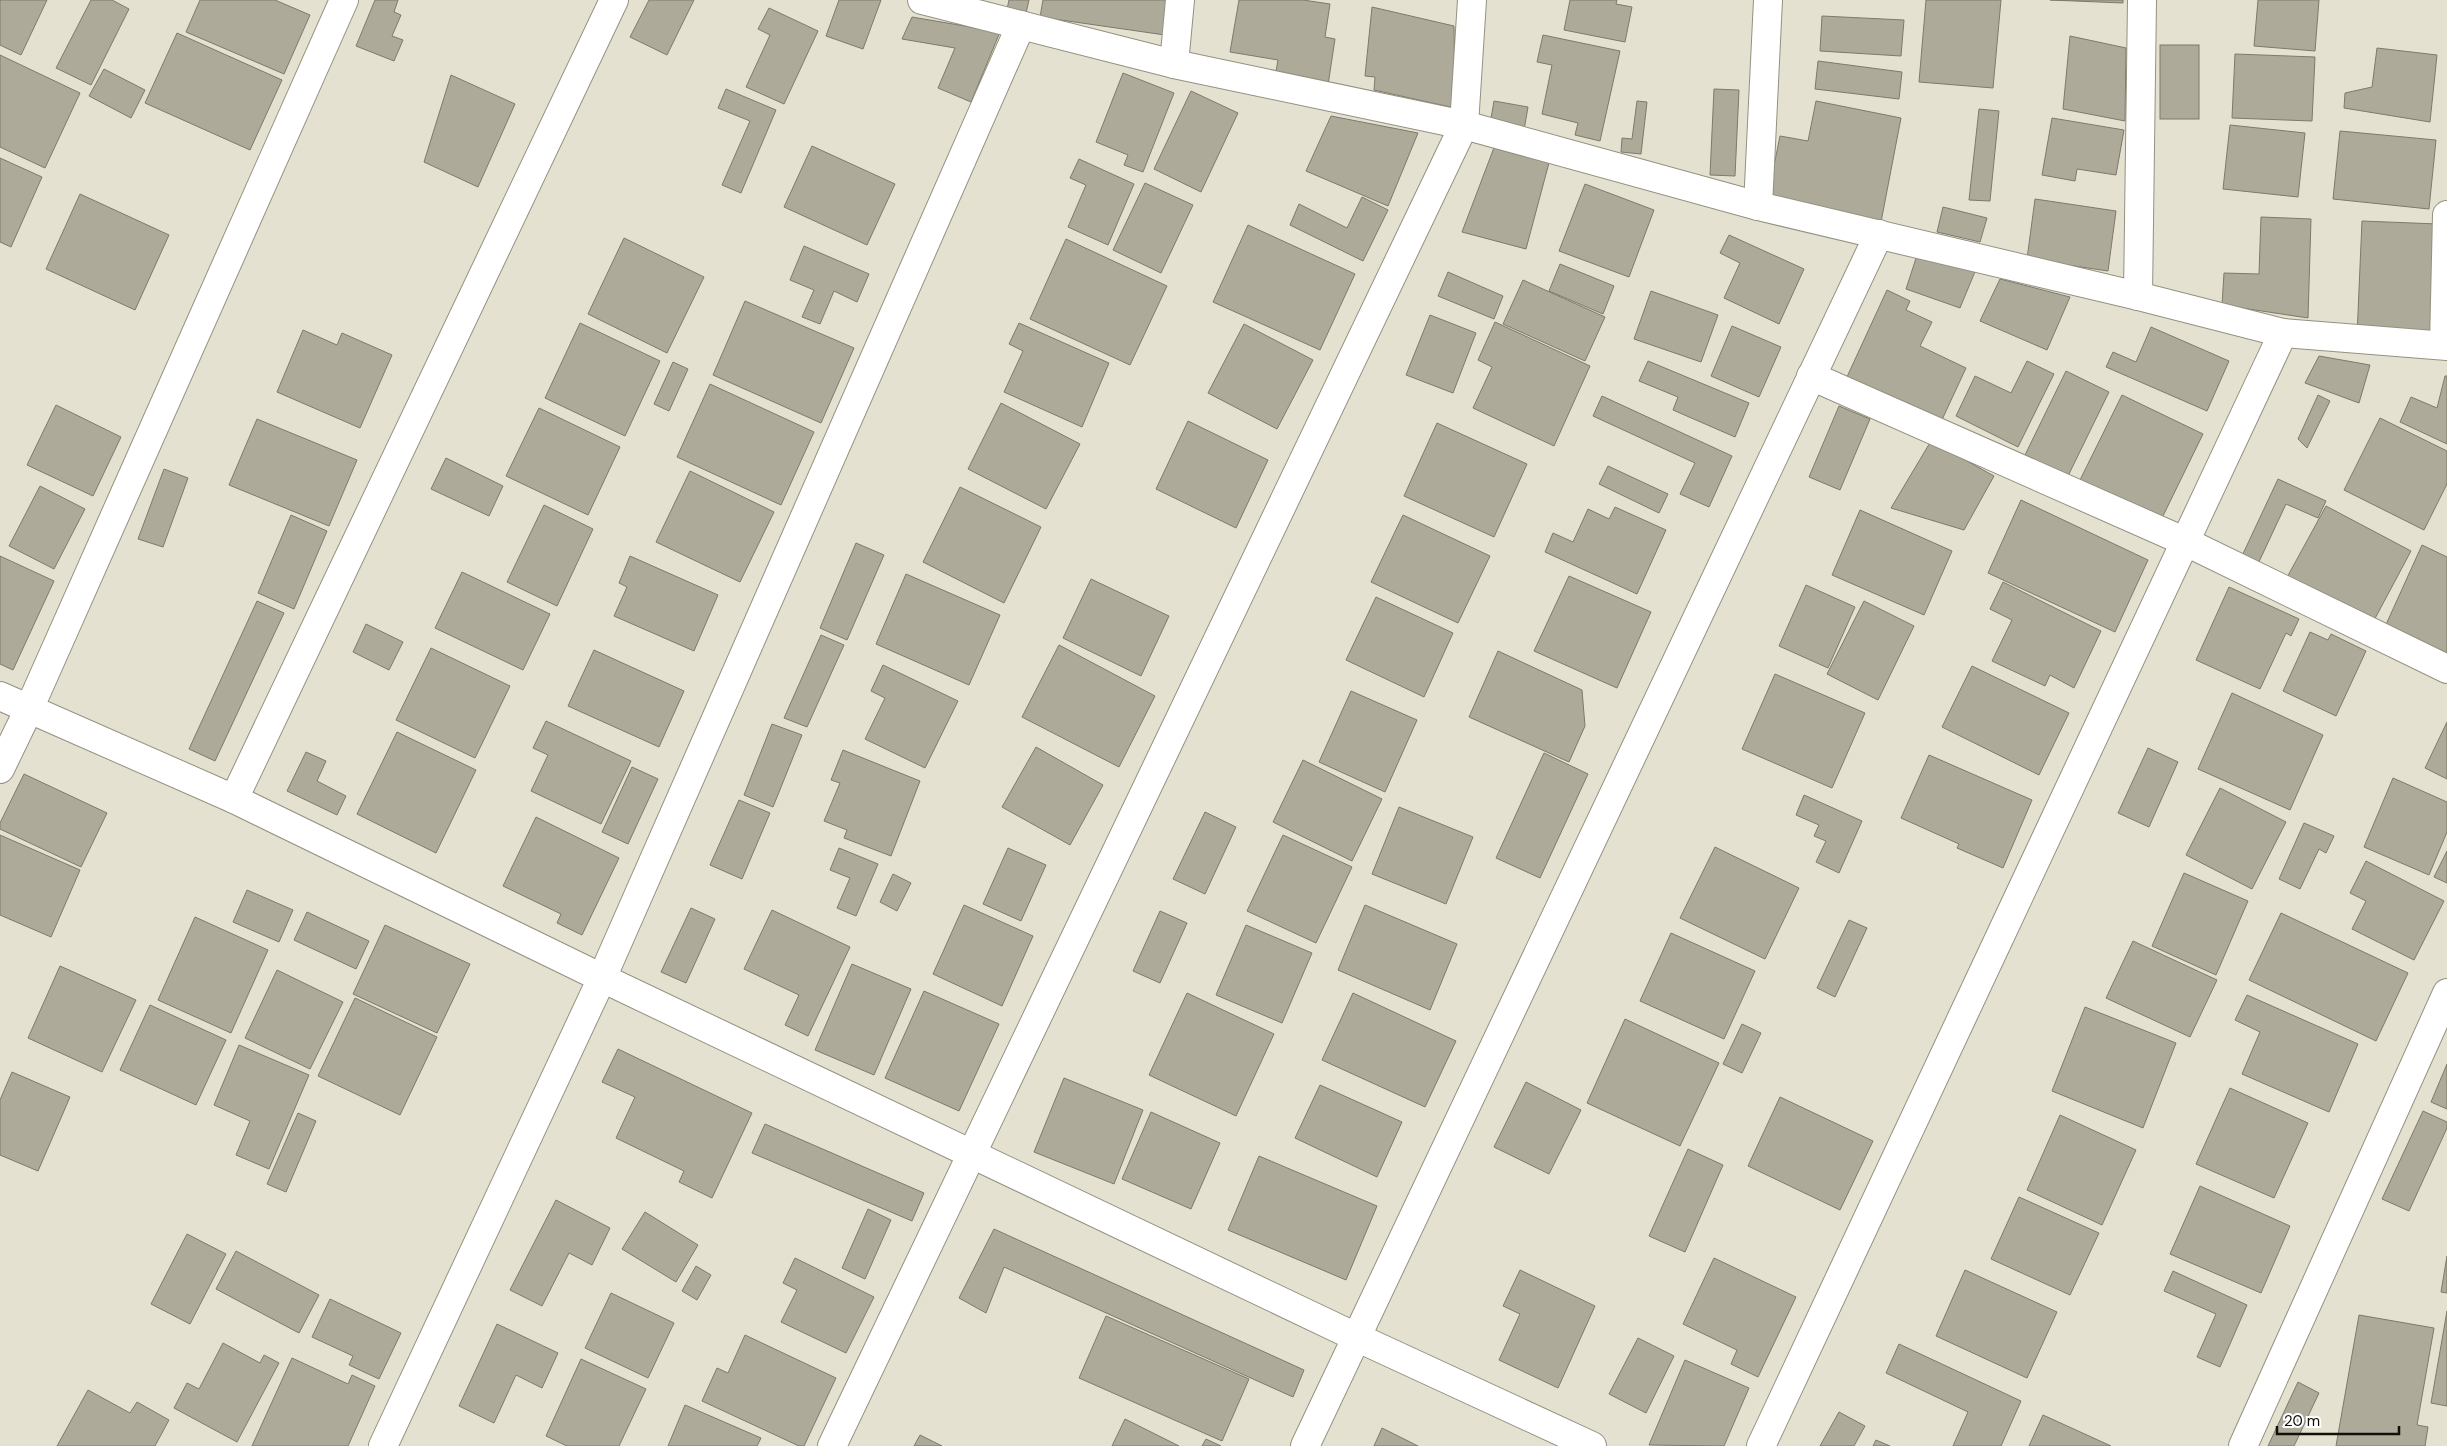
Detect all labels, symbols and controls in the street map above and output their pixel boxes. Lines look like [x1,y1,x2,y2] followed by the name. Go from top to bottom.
[2277,1404,2400,1436] scale bar
[2284,1411,2320,1431] text: 20 m

